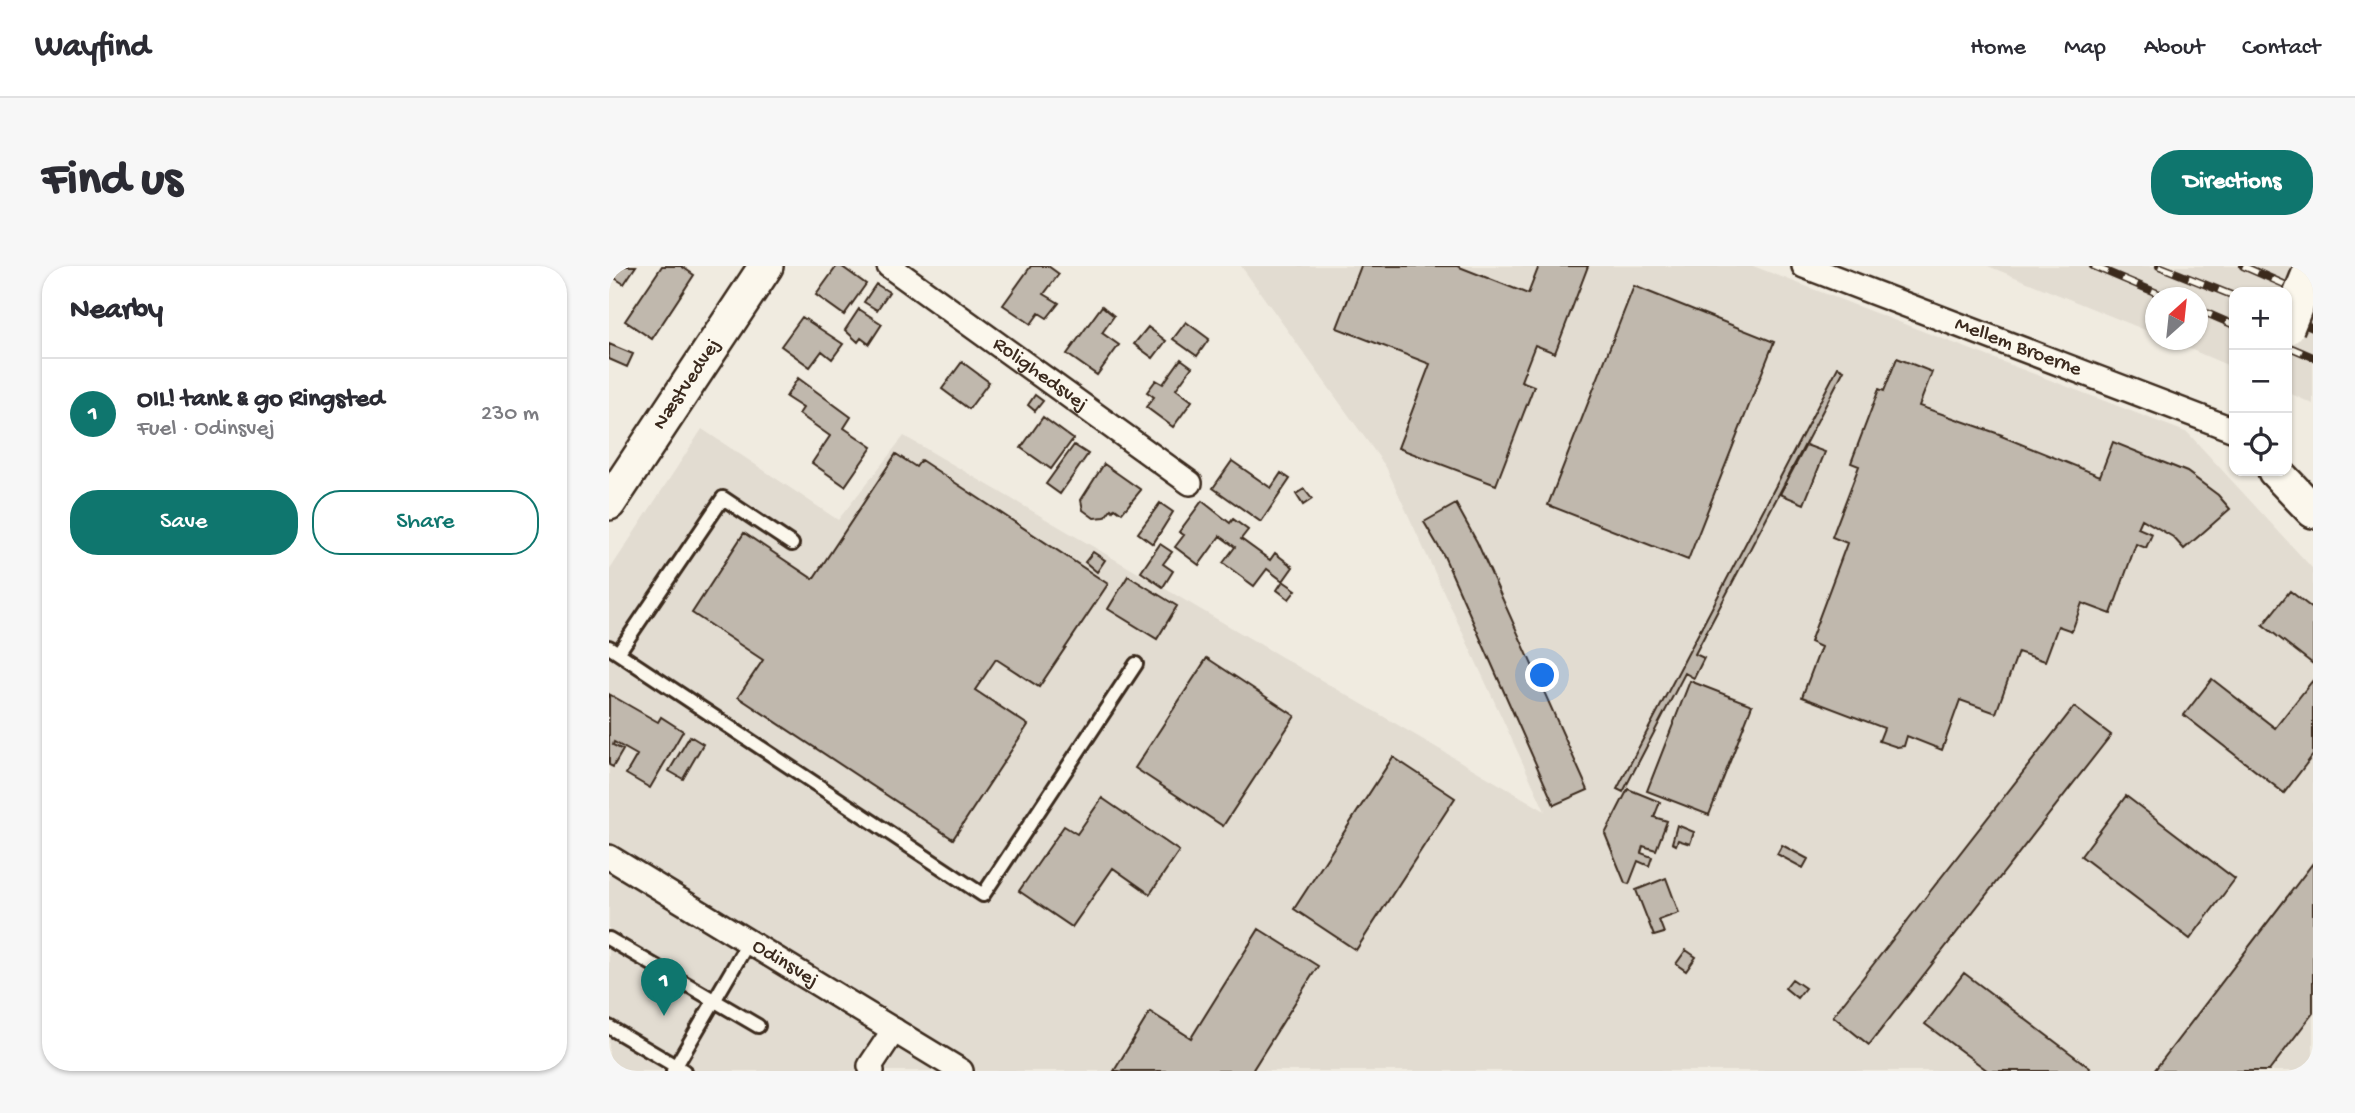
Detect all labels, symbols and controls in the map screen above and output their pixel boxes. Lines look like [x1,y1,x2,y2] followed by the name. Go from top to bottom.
[35,29,150,67] text: Wayfind
[1970,34,2026,63] text: Home
[2064,34,2106,63] text: Map
[2144,34,2204,63] text: About
[2242,34,2320,63] text: Contact
[2151,150,2313,215] button: Directions
[42,153,182,211] text: Find us
[2145,287,2208,350] north arrow
[2229,287,2292,476] map controls
[2229,287,2292,350] button: +
[70,294,163,329] text: Nearby
[1951,312,2086,384] street label: Mellem Broerne
[987,332,1092,418] street label: Rolighedsvej
[648,334,727,435] street label: Næstvedvej
[2229,350,2292,413] button: −
[137,385,384,416] text: OIL! tank & go Ringsted
[88,401,98,428] text: 1
[481,401,539,428] text: 230 m
[2229,413,2292,476] button: locate
[137,416,275,443] text: Fuel · Odinsvej
[70,490,298,555] button: Save
[312,490,539,555] button: Share
[1525,658,1559,692] your location
[747,934,823,994] street label: Odinsvej
[641,958,687,1016] pin: 1

